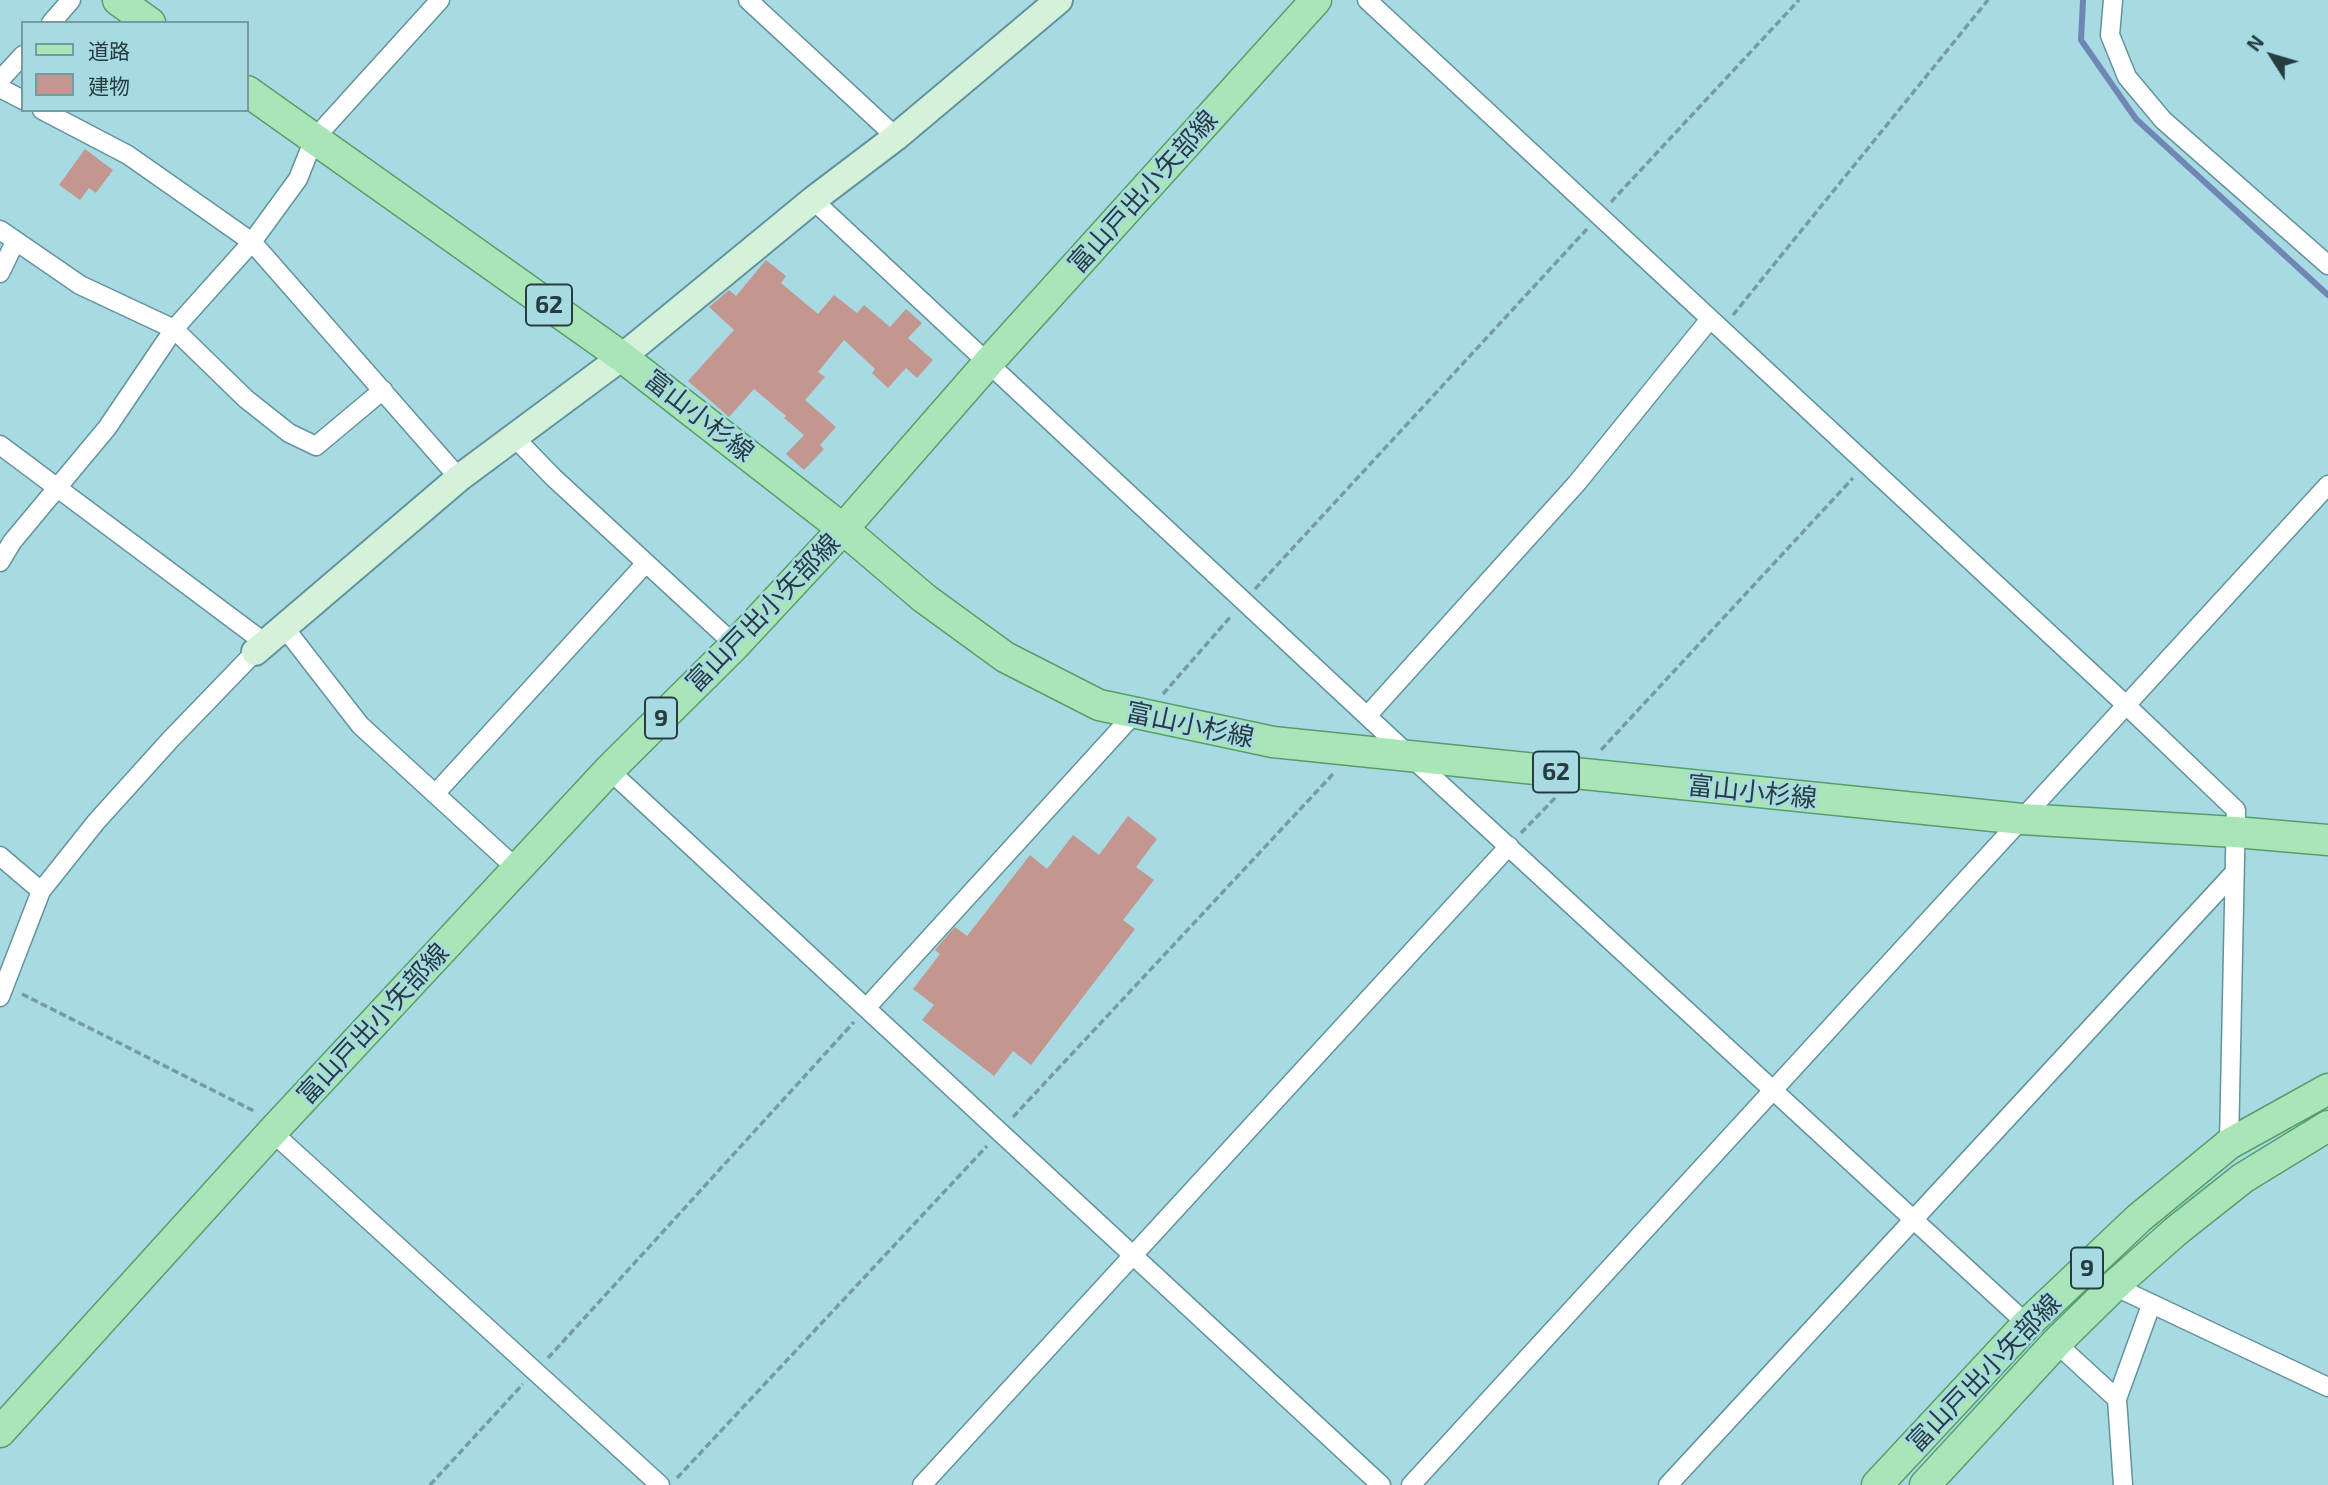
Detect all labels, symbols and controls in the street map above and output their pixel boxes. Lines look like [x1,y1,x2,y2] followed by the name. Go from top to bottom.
[21,21,248,112] legend
[2237,21,2307,91] north arrow
[2242,31,2268,55] text: N
[88,38,130,63] text: 道路
[88,73,130,98] text: 建物
[1062,104,1224,280] street label: 富山戸出小矢部線
[526,284,572,326] road number: 62
[638,364,760,468] street label: 富山小杉線
[680,527,846,699] street label: 富山戸出小矢部線
[1123,696,1257,754] street label: 富山小杉線
[645,698,677,738] road number: 9
[1533,752,1579,792] road number: 62
[1686,770,1818,814] street label: 富山小杉線
[291,937,455,1111] street label: 富山戸出小矢部線
[2071,1248,2103,1288] road number: 9
[1901,1287,2067,1459] street label: 富山戸出小矢部線

